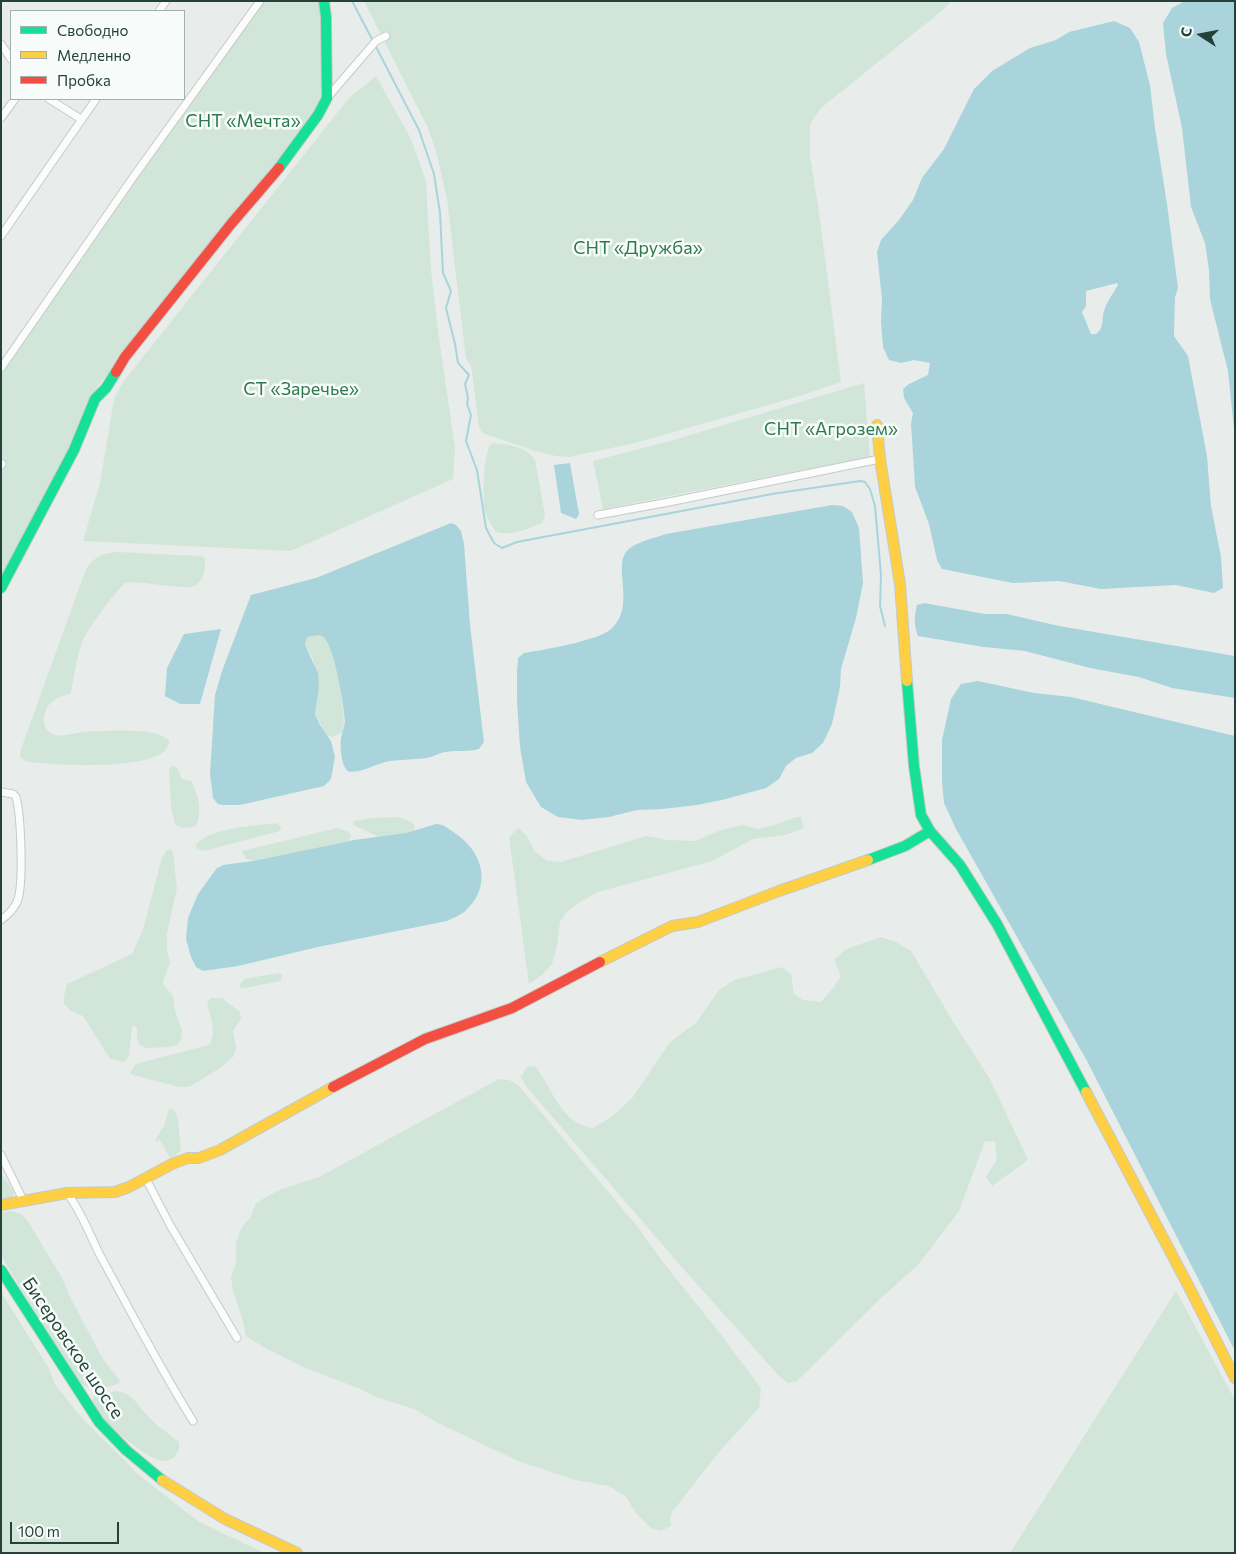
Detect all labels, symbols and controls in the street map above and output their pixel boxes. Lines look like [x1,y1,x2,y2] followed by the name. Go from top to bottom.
[10,10,185,100] legend
[1176,10,1226,60] north arrow
[57,21,128,39] text: Свободно
[1177,26,1195,38] text: С
[57,46,131,64] text: Медленно
[57,71,111,89] text: Пробка
[185,110,301,132] park label: СНТ «Мечта»
[573,237,703,259] park label: СНТ «Дружба»
[243,378,359,400] park label: СТ «Заречье»
[764,418,898,440] park label: СНТ «Агрозем»
[18,1273,128,1423] street label: Бисеровское шоссе
[12,1512,121,1544] scale bar
[18,1522,60,1540] text: 100 m

